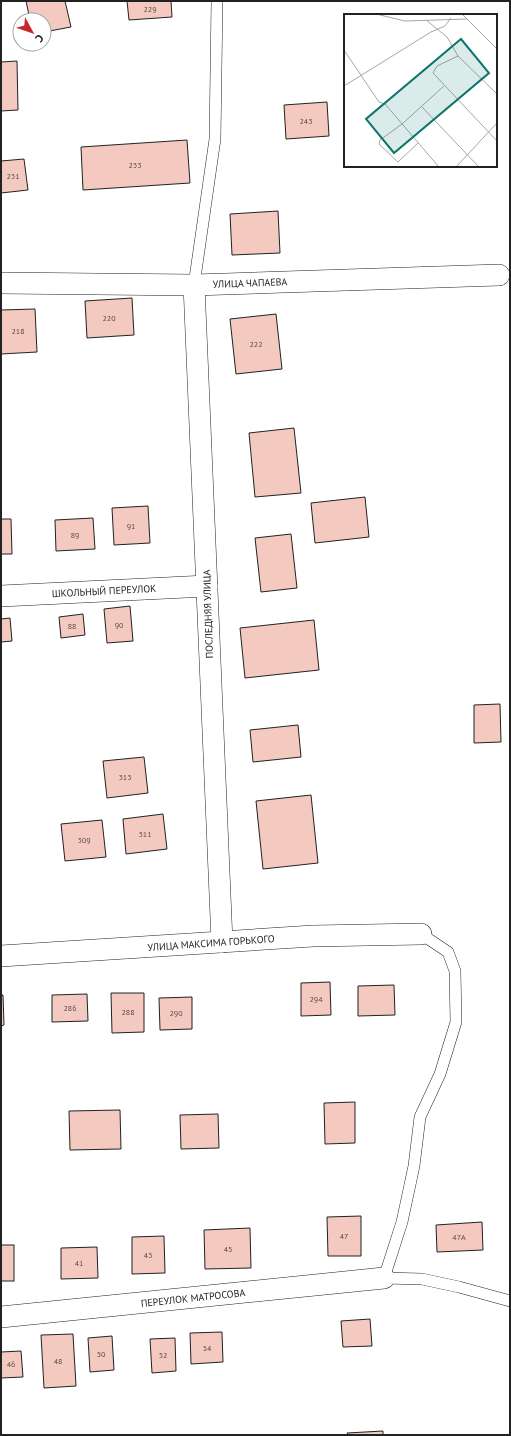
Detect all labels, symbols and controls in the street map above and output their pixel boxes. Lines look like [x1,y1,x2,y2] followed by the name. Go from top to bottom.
[143,4,157,14] house number: 229
[12,12,52,52] north arrow
[344,14,497,167] inset map
[32,32,47,45] text: С
[299,116,313,126] house number: 243
[128,160,142,170] house number: 233
[6,171,20,181] house number: 231
[212,275,288,291] street label: УЛИЦА ЧАПАЕВА
[102,313,116,323] house number: 220
[11,326,25,336] house number: 218
[249,339,263,349] house number: 222
[127,521,135,531] house number: 91
[71,530,79,540] house number: 89
[200,569,216,659] street label: ПОСЛЕДНЯЯ УЛИЦА
[52,582,156,600] street label: ШКОЛЬНЫЙ ПЕРЕУЛОК
[115,620,124,630] house number: 90
[68,621,76,631] house number: 88
[118,772,132,782] house number: 313
[138,829,152,839] house number: 311
[77,835,91,845] house number: 309
[147,932,275,954] street label: УЛИЦА МАКСИМА ГОРЬКОГО
[309,994,323,1004] house number: 294
[63,1003,77,1013] house number: 286
[121,1007,135,1017] house number: 288
[169,1008,183,1018] house number: 290
[340,1231,348,1241] house number: 47
[452,1232,466,1242] house number: 47А
[224,1244,232,1254] house number: 45
[144,1250,152,1260] house number: 43
[75,1258,83,1268] house number: 41
[140,1286,246,1310] street label: ПЕРЕУЛОК МАТРОСОВА
[203,1343,212,1353] house number: 54
[97,1349,106,1359] house number: 50
[159,1350,167,1360] house number: 52
[54,1356,62,1366] house number: 48
[7,1359,15,1369] house number: 46

